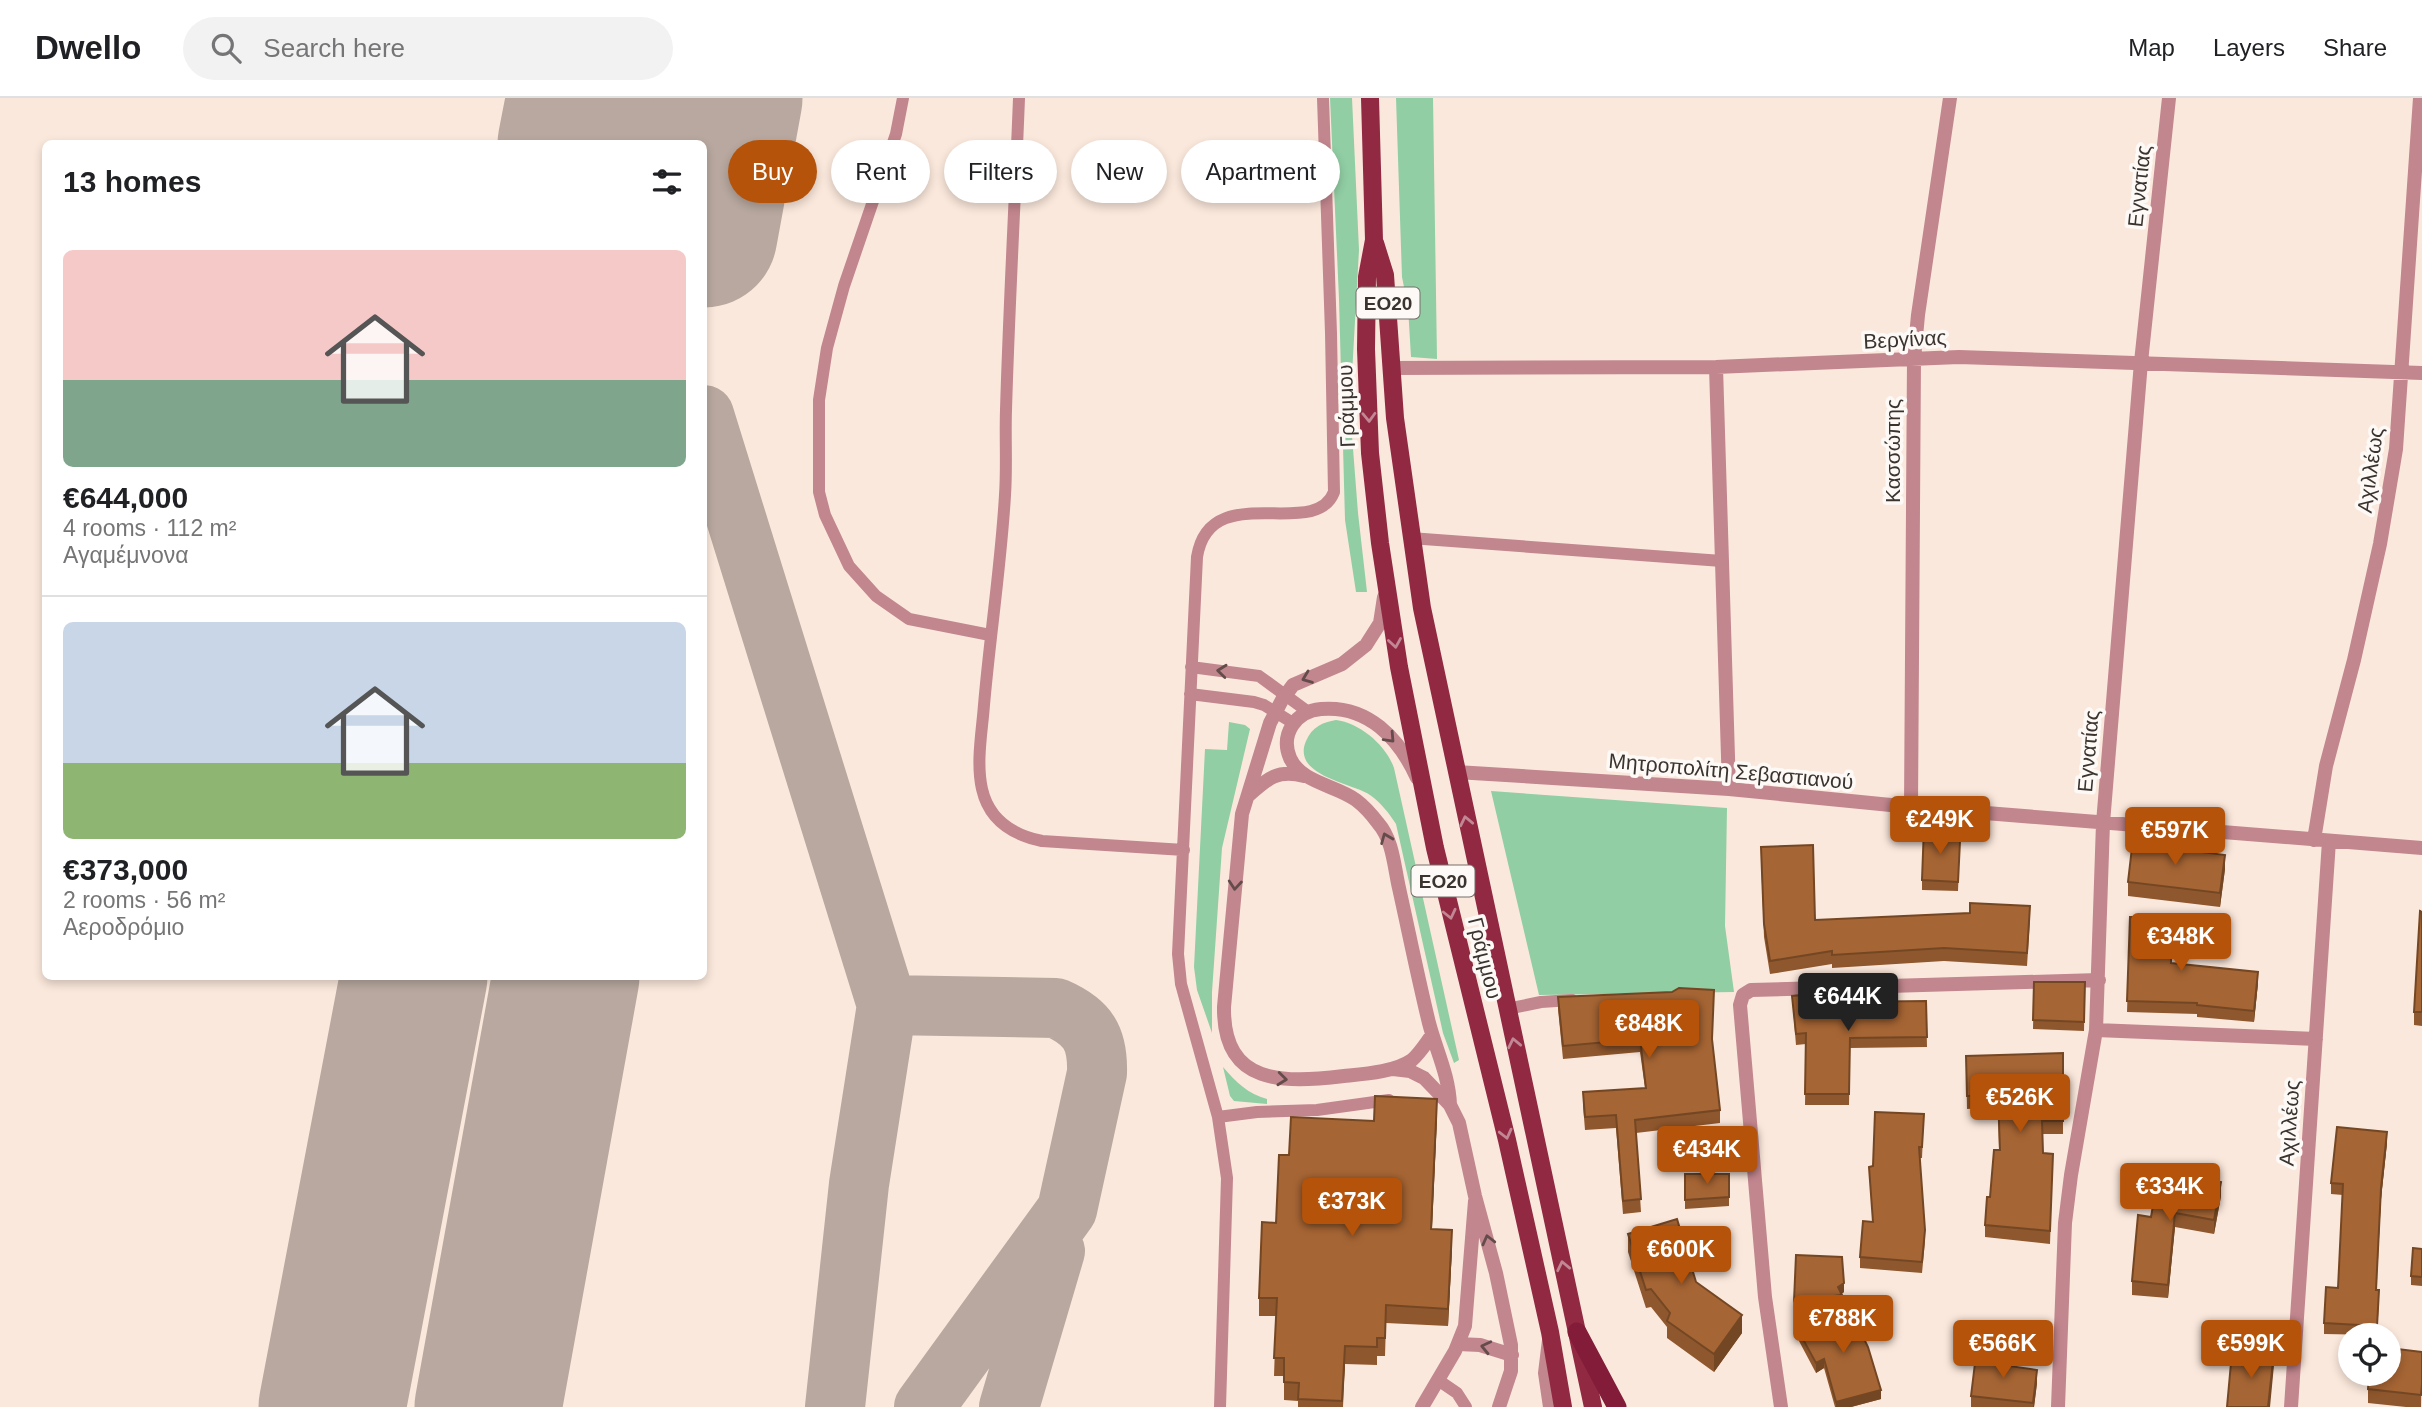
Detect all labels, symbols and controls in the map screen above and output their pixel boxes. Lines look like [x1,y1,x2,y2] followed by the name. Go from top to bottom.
[183,17,673,80] search box
[35,29,141,66] text: Dwello
[207,29,245,67] icon: search
[263,33,405,63] text: Search here
[2128,34,2175,61] text: Map
[2213,34,2285,61] text: Layers
[2323,34,2387,61] text: Share
[728,140,817,203] chip: Buy
[831,140,930,203] chip: Rent
[944,140,1057,203] chip: Filters
[1071,140,1167,203] chip: New
[1181,140,1340,203] chip: Apartment
[2123,144,2155,228] street label: Εγνατίας
[648,163,686,201] icon: filters
[63,165,201,198] text: 13 homes
[1356,288,1420,318] road number: ΕΟ20
[312,296,438,422] icon: home
[1863,325,1947,353] street label: Βεργίνας
[1333,364,1359,448] street label: Γράμμου
[1881,399,1904,503] street label: Κασσώπης
[1362,412,1377,423] one-way arrow
[2353,426,2387,514] street label: Αχιλλέως
[63,481,188,514] text: €644,000
[63,515,236,541] text: 4 rooms · 112 m²
[63,542,189,568] text: Αγαμέμνονα
[1387,637,1402,649] one-way arrow
[1216,663,1228,678] one-way arrow
[312,668,438,794] icon: home
[1302,670,1314,684] one-way arrow
[2073,709,2103,793] street label: Εγνατίας
[1382,730,1395,743] one-way arrow
[1608,749,1854,793] street label: Μητροπολίτη Σεβαστιανού
[1891,796,1989,856] pin: €249K
[1906,806,1974,832] text: €249K
[2126,808,2224,867] pin: €597K
[1460,815,1475,827] one-way arrow
[2141,817,2209,843] text: €597K
[1380,832,1394,844] one-way arrow
[63,853,188,886] text: €373,000
[1412,866,1474,896] road number: ΕΟ20
[1228,880,1243,891] one-way arrow
[63,887,225,913] text: 2 rooms · 56 m²
[1442,908,1457,920] one-way arrow
[63,914,184,940] text: Αεροδρόμιο
[2132,914,2230,973] pin: €348K
[1464,915,1506,1001] street label: Γράμμου
[2147,923,2215,949] text: €348K
[1799,974,1897,1033] pin: €644K
[1814,983,1882,1009] text: €644K
[1600,1000,1698,1060] pin: €848K
[1615,1010,1683,1036] text: €848K
[1508,1037,1523,1049] one-way arrow
[1277,1071,1288,1086] one-way arrow
[1971,1074,2069,1134] pin: €526K
[2275,1079,2303,1167] street label: Αχιλλέως
[1986,1084,2054,1110] text: €526K
[1658,1126,1756,1186] pin: €434K
[1498,1128,1512,1140] one-way arrow
[1673,1136,1741,1162] text: €434K
[2121,1164,2219,1223] pin: €334K
[2136,1173,2204,1199] text: €334K
[1303,1178,1401,1238] pin: €373K
[1318,1188,1386,1214] text: €373K
[1632,1226,1730,1286] pin: €600K
[1482,1234,1497,1246] one-way arrow
[1647,1236,1715,1262] text: €600K
[1556,1260,1571,1272] one-way arrow
[1794,1296,1892,1355] pin: €788K
[1809,1305,1877,1331] text: €788K
[1954,1320,2052,1380] pin: €566K
[2202,1320,2300,1380] pin: €599K
[2338,1323,2401,1386] map controls
[2338,1323,2401,1386] button: locate
[1969,1330,2037,1356] text: €566K
[2217,1330,2285,1356] text: €599K
[1480,1341,1492,1356] one-way arrow

